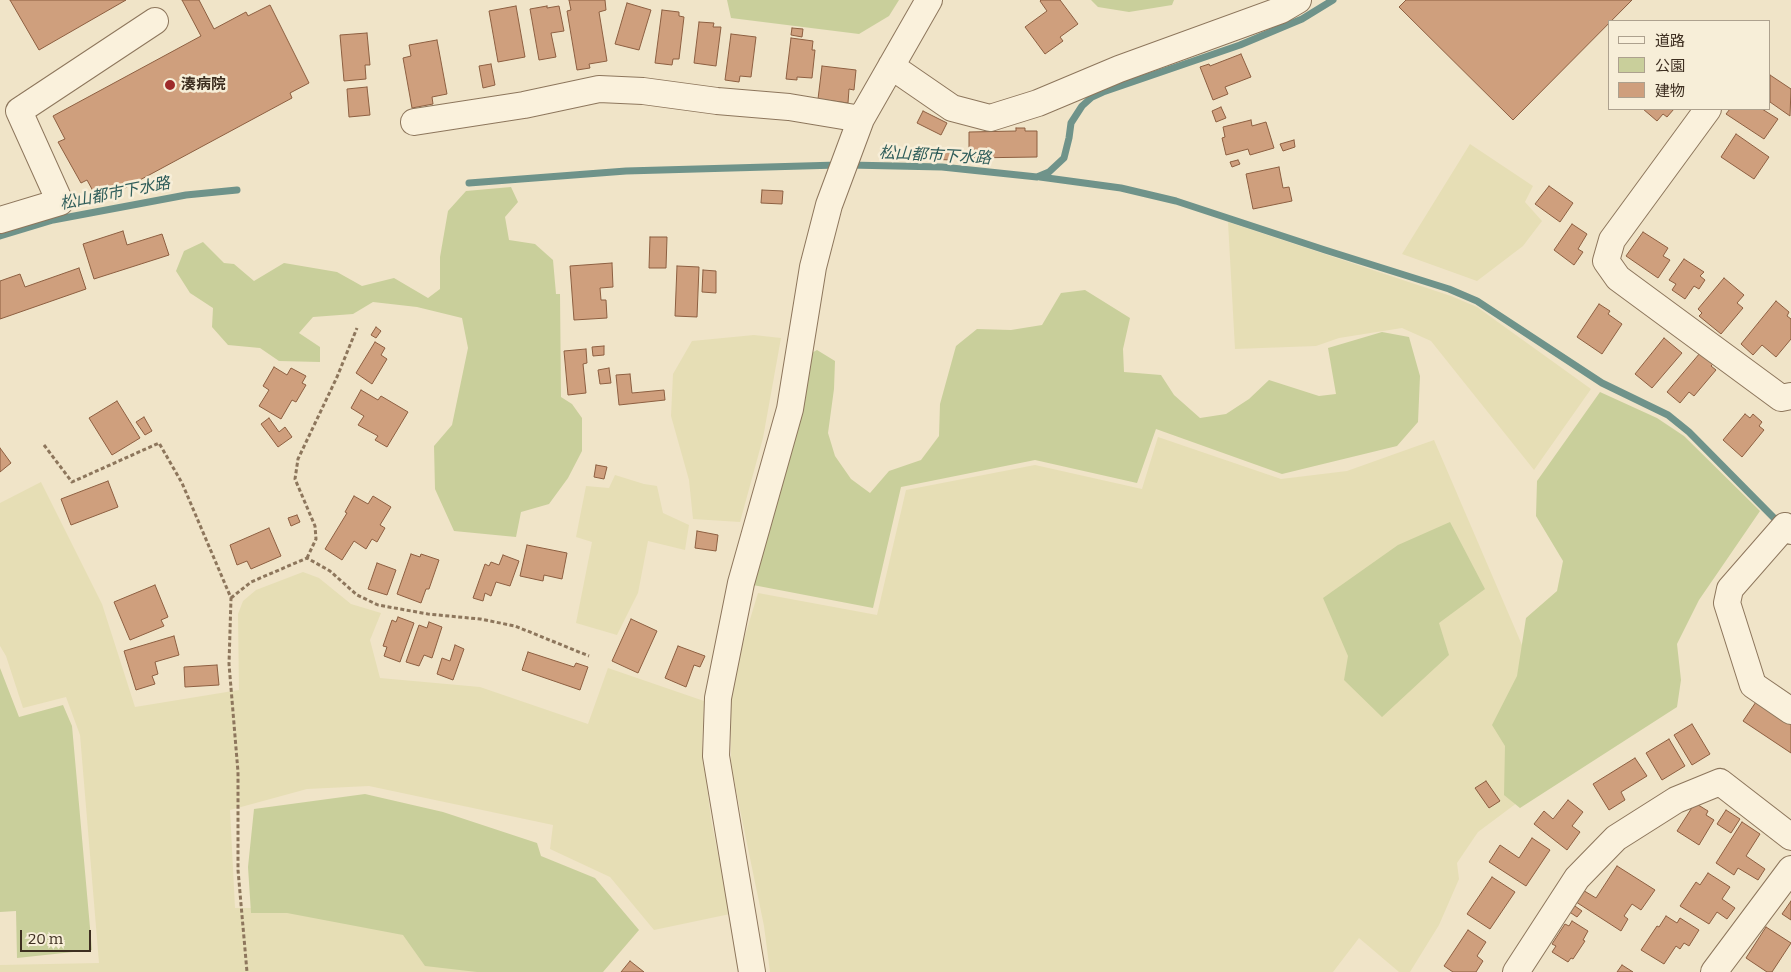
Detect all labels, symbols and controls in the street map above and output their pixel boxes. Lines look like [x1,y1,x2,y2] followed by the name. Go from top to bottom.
[1608,20,1771,110] legend
[1655,32,1685,50] text: 道路
[1655,57,1685,75] text: 公園
[181,76,226,94] place label: 湊病院
[163,78,177,92] marker: 湊病院
[1655,82,1685,100] text: 建物
[879,143,991,169] water label: 松山都市下水路
[58,174,172,214] water label: 松山都市下水路
[22,920,94,952] scale bar
[28,930,63,948] text: 20 m

